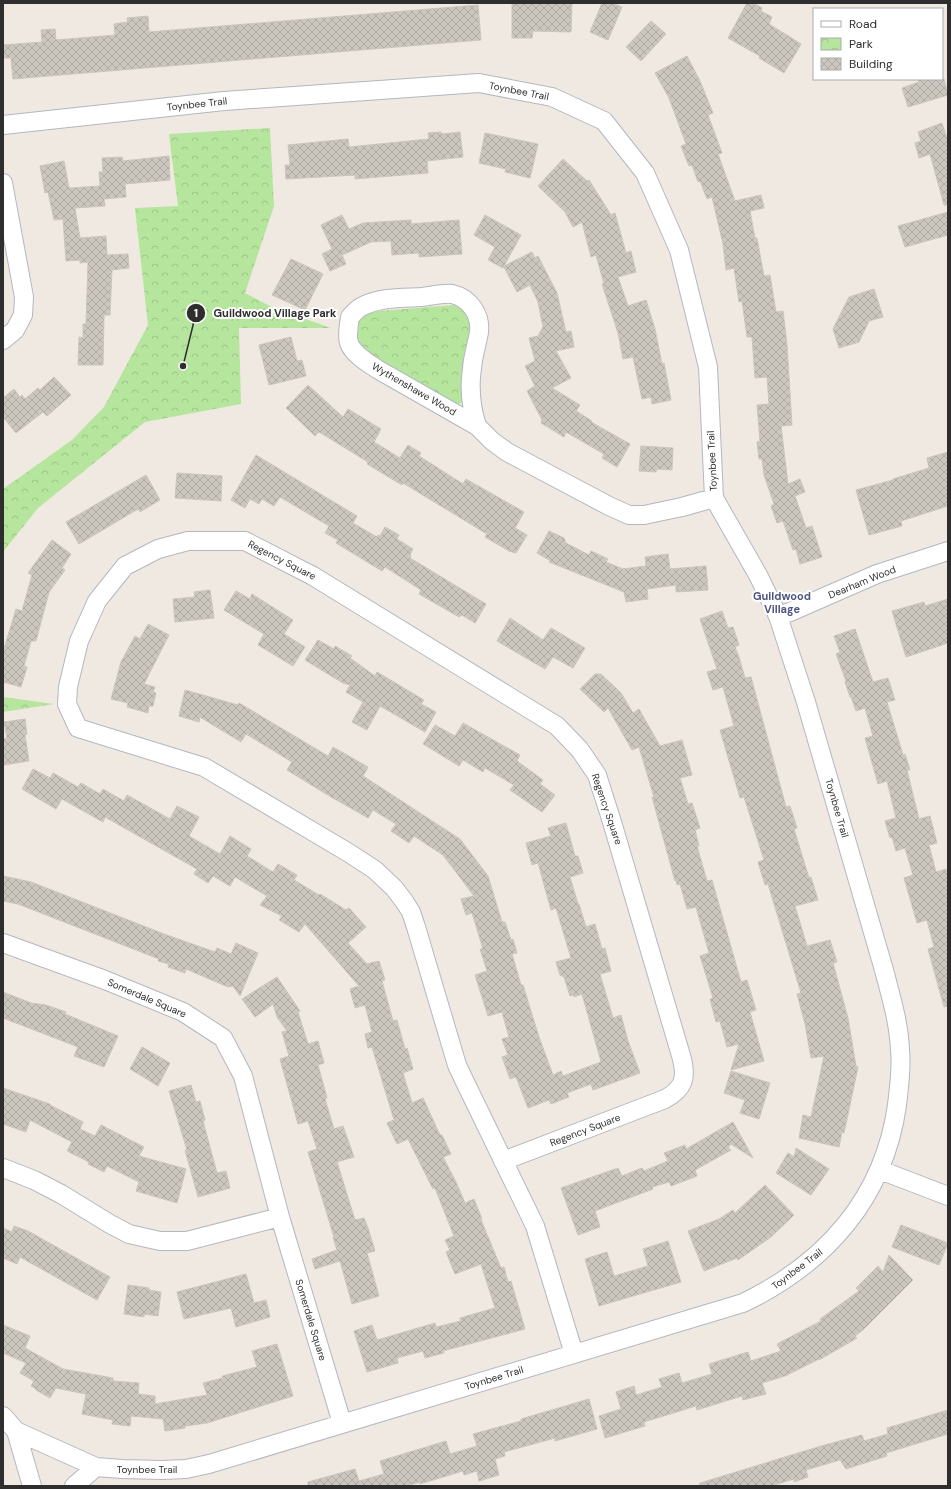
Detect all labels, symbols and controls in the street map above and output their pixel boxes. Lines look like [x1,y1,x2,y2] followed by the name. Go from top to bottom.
[813,8,943,80] legend
[849,16,877,32] text: Road
[849,36,873,52] text: Park
[849,56,893,72] text: Building
[488,79,550,103] street label: Toynbee Trail
[166,94,228,114] street label: Toynbee Trail
[186,301,345,324] callout: Guildwood Village Park
[194,305,198,321] text: 1
[214,306,337,320] text: Guildwood Village Park
[369,359,459,419] street label: Wythenshawe Wood
[704,430,720,492] street label: Toynbee Trail
[246,537,318,583] street label: Regency Square
[826,563,898,601] street label: Dearham Wood
[753,589,811,616] district label: Guildwood Village
[589,772,625,847] street label: Regency Square
[822,777,852,839] street label: Toynbee Trail
[106,975,189,1021] street label: Somerdale Square
[548,1110,622,1149] street label: Regency Square
[769,1246,825,1292] street label: Toynbee Trail
[292,1278,330,1363] street label: Somerdale Square
[463,1363,525,1393] street label: Toynbee Trail
[117,1463,177,1476] street label: Toynbee Trail

